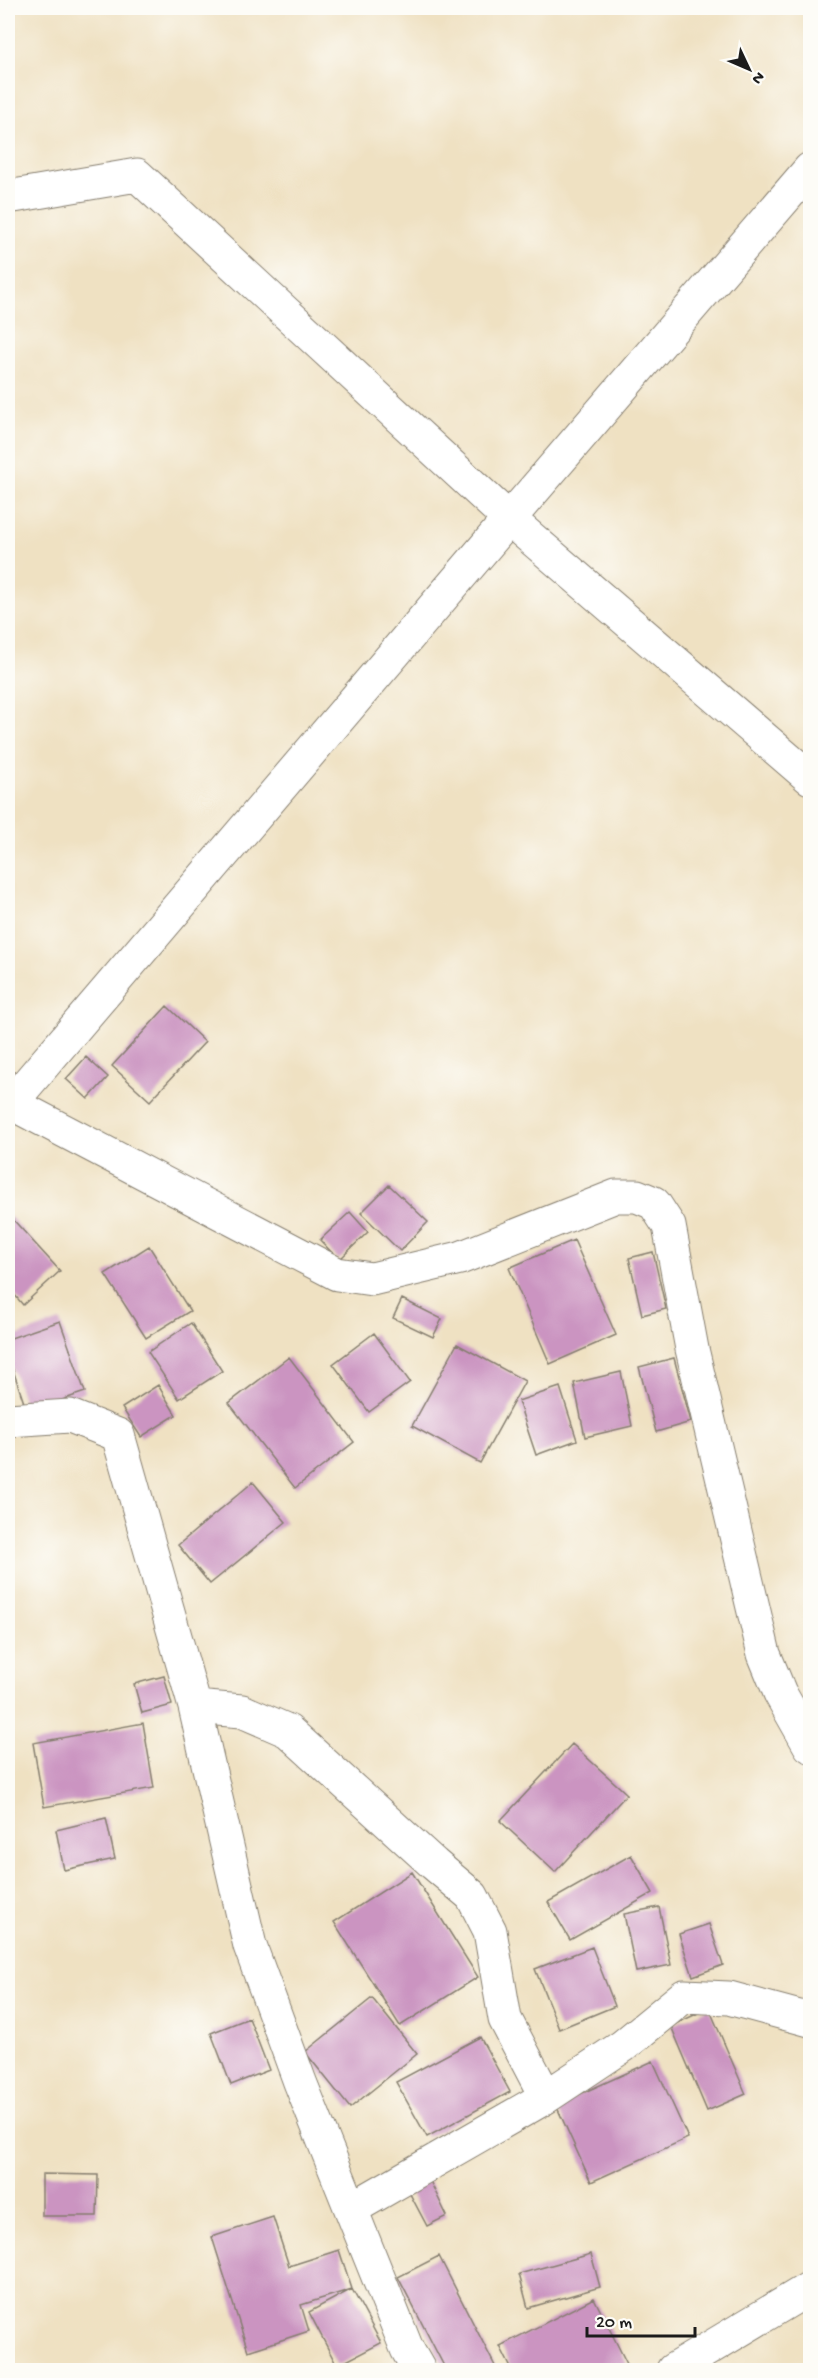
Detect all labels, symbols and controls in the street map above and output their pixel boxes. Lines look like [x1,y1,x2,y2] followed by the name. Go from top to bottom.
[719,39,779,99] north arrow
[746,67,768,88] text: N
[587,2300,695,2338] scale bar
[596,2313,632,2334] text: 20 m

